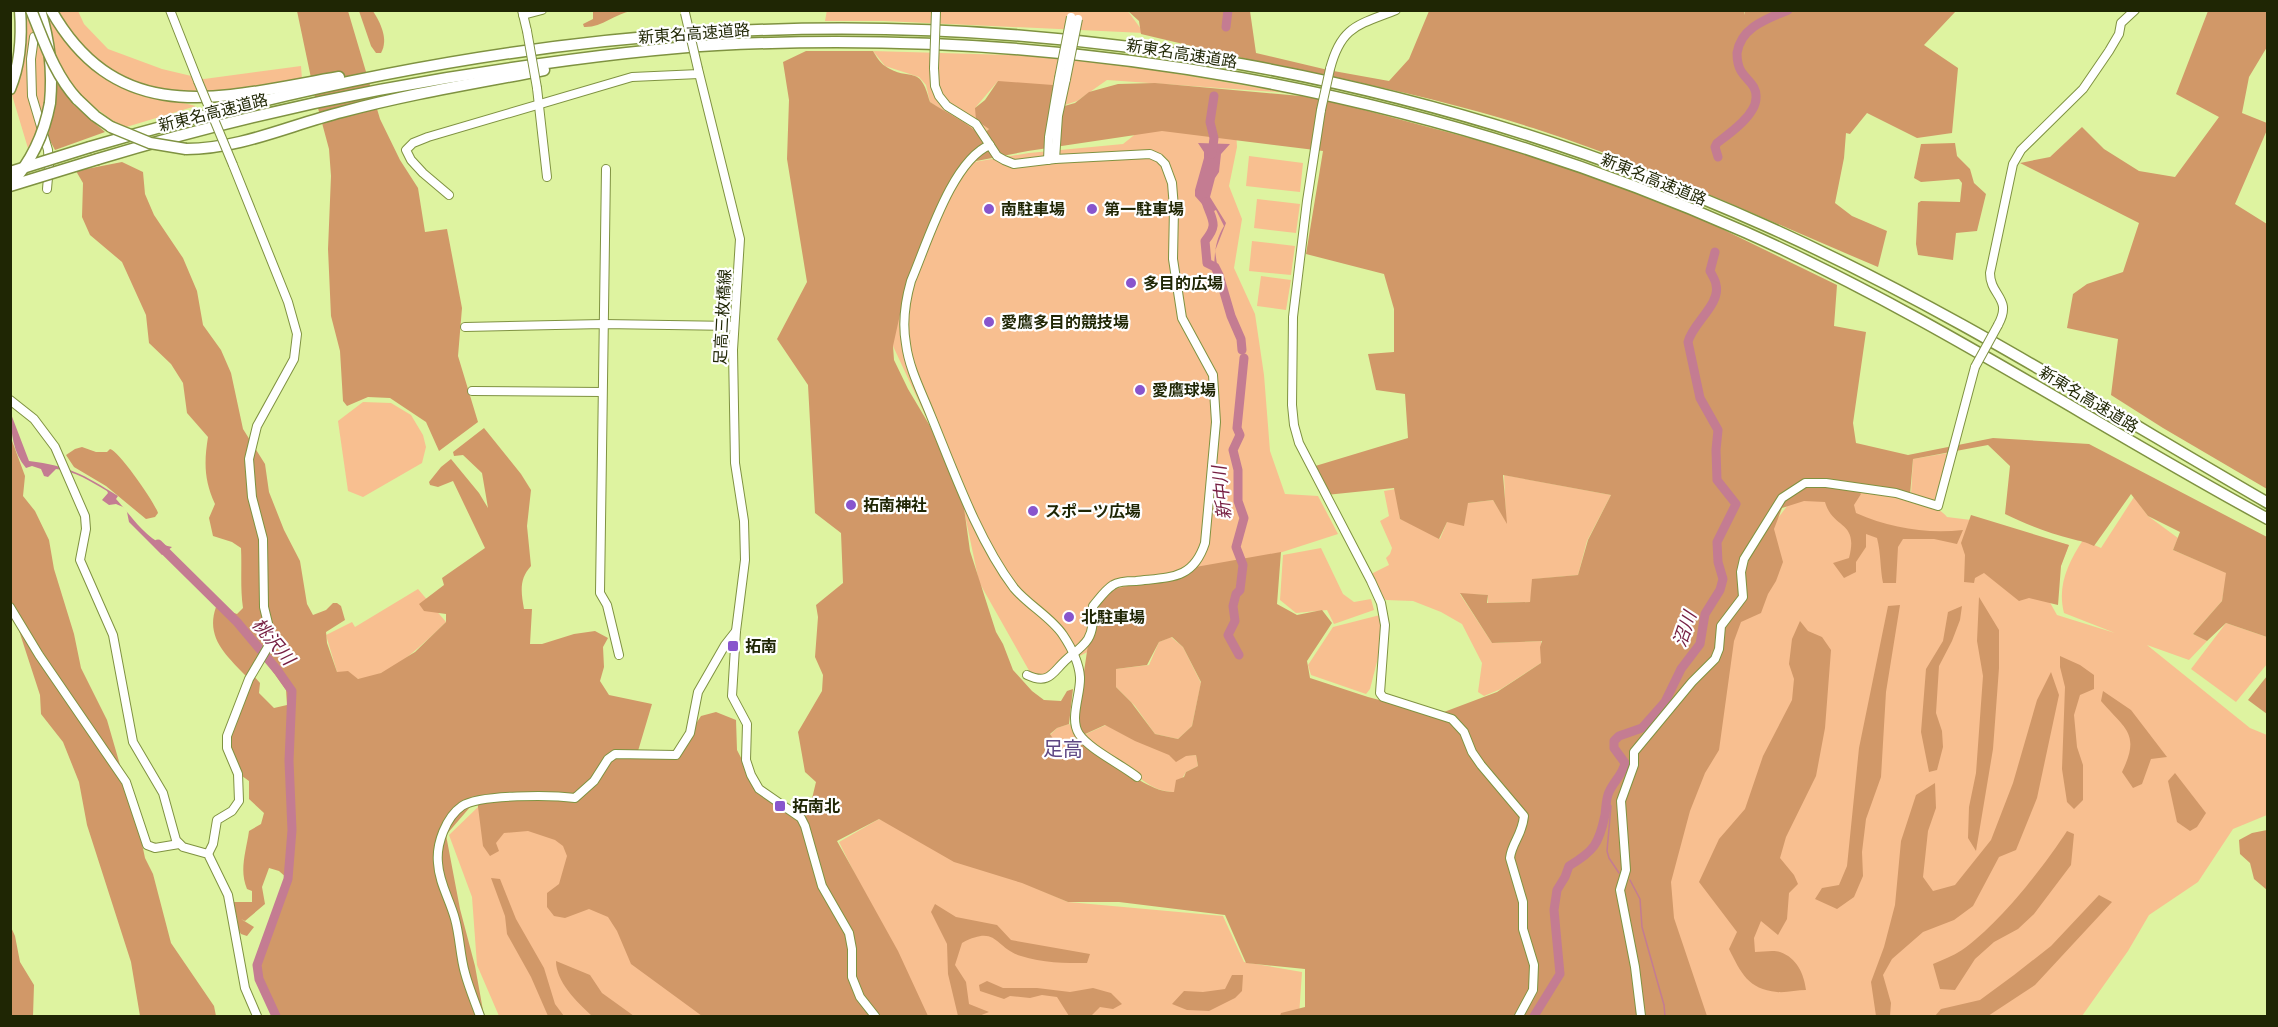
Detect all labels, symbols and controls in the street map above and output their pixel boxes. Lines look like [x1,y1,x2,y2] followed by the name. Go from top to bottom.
[638,20,750,46] street label: 新東名高速道路
[1125,35,1239,71] street label: 新東名高速道路
[156,90,270,134] street label: 新東名高速道路
[1599,150,1709,208] street label: 新東名高速道路
[1001,200,1065,218] place label: 南駐車場
[1104,200,1184,218] place label: 第一駐車場
[982,202,996,216] marker: 南駐車場
[1085,202,1099,216] marker: 第一駐車場
[710,269,734,365] street label: 足高三枚橋線
[1143,274,1223,292] place label: 多目的広場
[1124,276,1138,290] marker: 多目的広場
[1001,313,1129,331] place label: 愛鷹多目的競技場
[982,315,996,329] marker: 愛鷹多目的競技場
[2036,362,2142,436] street label: 新東名高速道路
[1152,381,1216,399] place label: 愛鷹球場
[1133,383,1147,397] marker: 愛鷹球場
[1208,463,1234,521] water label: 新中川
[863,496,927,514] place label: 拓南神社
[844,498,858,512] marker: 拓南神社
[1045,502,1141,520] place label: スポーツ広場
[1026,504,1040,518] marker: スポーツ広場
[1669,607,1700,649] water label: 沼川
[1081,608,1145,626] place label: 北駐車場
[1062,610,1076,624] marker: 北駐車場
[249,614,300,670] water label: 桃沢川
[745,637,777,655] place label: 拓南
[726,639,740,653] marker: 拓南
[1043,737,1083,760] district label: 足高
[792,797,840,815] place label: 拓南北
[773,799,787,813] marker: 拓南北

